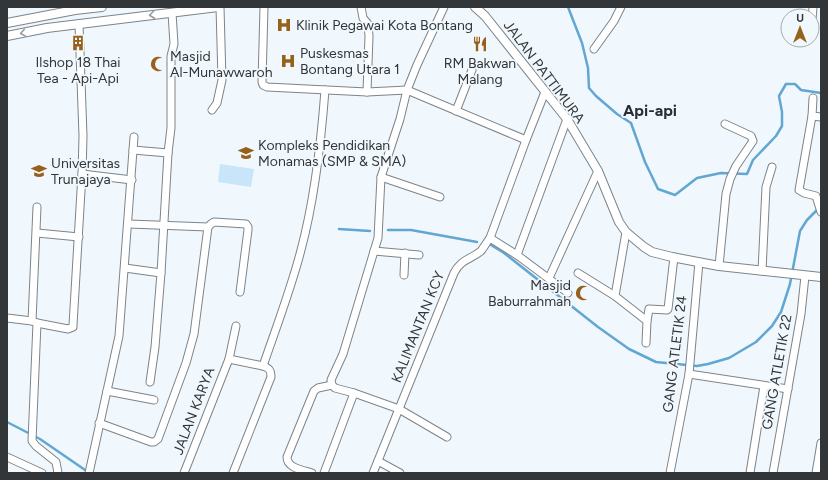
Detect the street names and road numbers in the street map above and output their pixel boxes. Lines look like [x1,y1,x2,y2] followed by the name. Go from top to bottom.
[500,17,589,127] street label: JALAN PATTIMURA
[388,268,448,385] street label: KALIMANTAN KCY
[659,294,691,413] street label: GANG ATLETIK 24
[758,313,796,431] street label: GANG ATLETIK 22
[169,364,219,457] street label: JALAN KARYA

